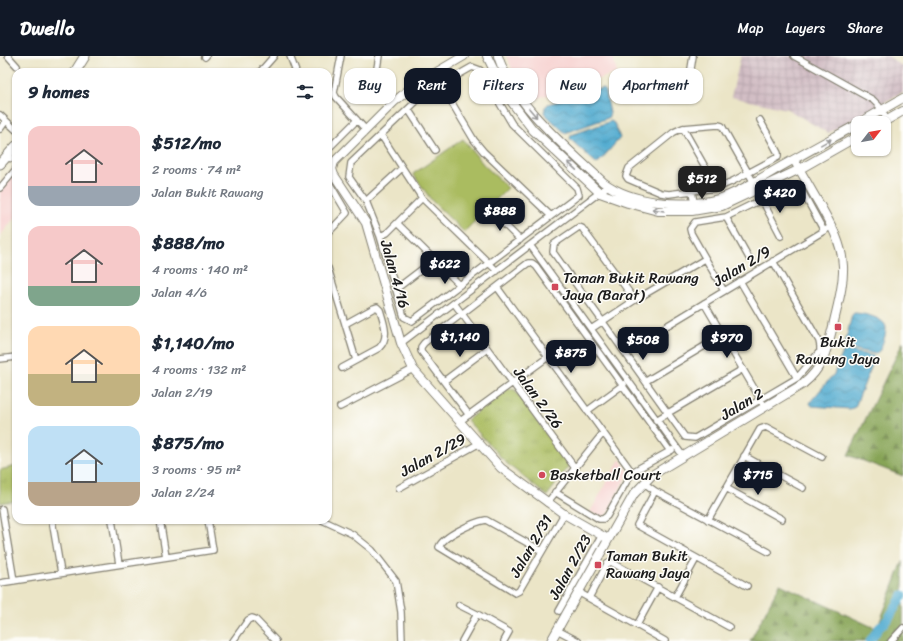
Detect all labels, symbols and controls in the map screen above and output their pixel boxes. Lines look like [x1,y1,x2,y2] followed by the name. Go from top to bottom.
[20,12,75,45] text: Dwello
[738,16,763,41] text: Map
[785,16,825,41] text: Layers
[847,16,883,41] text: Share
[344,68,396,104] chip: Buy
[404,68,461,104] chip: Rent
[469,68,538,104] chip: Filters
[546,68,601,104] chip: New
[609,68,703,104] chip: Apartment
[28,77,89,107] text: 9 homes
[294,81,316,103] icon: filters
[528,108,537,118] one-way arrow
[851,116,891,156] north arrow
[851,116,891,156] map controls
[152,128,221,158] text: $512/mo
[820,137,832,145] one-way arrow
[60,142,108,190] icon: home
[152,158,241,181] text: 2 rooms · 74 m²
[567,162,577,171] one-way arrow
[678,166,726,200] pin: $512
[687,167,717,190] text: $512
[756,180,804,214] pin: $420
[152,181,264,204] text: Jalan Bukit Rawang
[764,181,796,204] text: $420
[476,198,524,232] pin: $888
[484,199,516,222] text: $888
[652,206,665,214] one-way arrow
[152,228,224,258] text: $888/mo
[373,236,417,311] street label: Jalan 4/16
[707,238,776,294] street label: Jalan 2/9
[60,242,108,290] icon: home
[421,251,469,285] pin: $622
[429,252,461,275] text: $622
[152,258,248,281] text: 4 rooms · 140 m²
[562,265,699,308] place label: Taman Bukit Rawang Jaya (Barat)
[152,281,207,304] text: Jalan 4/6
[550,282,560,292] marker: Taman Bukit Rawang Jaya (Barat)
[833,322,843,332] marker: Bukit Rawang Jaya
[427,324,493,358] pin: $1,140
[440,325,480,348] text: $1,140
[703,325,751,359] pin: $970
[711,326,743,349] text: $970
[619,327,667,361] pin: $508
[152,328,234,358] text: $1,140/mo
[627,328,659,351] text: $508
[796,329,880,372] place label: Bukit Rawang Jaya
[547,340,595,374] pin: $875
[555,341,587,364] text: $875
[60,342,108,390] icon: home
[152,358,246,381] text: 4 rooms · 132 m²
[506,361,570,435] street label: Jalan 2/26
[152,381,213,404] text: Jalan 2/19
[714,381,769,428] street label: Jalan 2
[394,426,471,484] street label: Jalan 2/29
[152,428,224,458] text: $875/mo
[60,442,108,490] icon: home
[152,458,241,481] text: 3 rooms · 95 m²
[550,462,662,488] place label: Basketball Court
[734,462,782,496] pin: $715
[743,463,773,486] text: $715
[537,470,547,480] marker: Basketball Court
[152,481,215,504] text: Jalan 2/24
[502,510,560,583] street label: Jalan 2/31
[541,529,599,605] street label: Jalan 2/23
[606,543,690,586] place label: Taman Bukit Rawang Jaya
[593,560,603,570] marker: Taman Bukit Rawang Jaya

